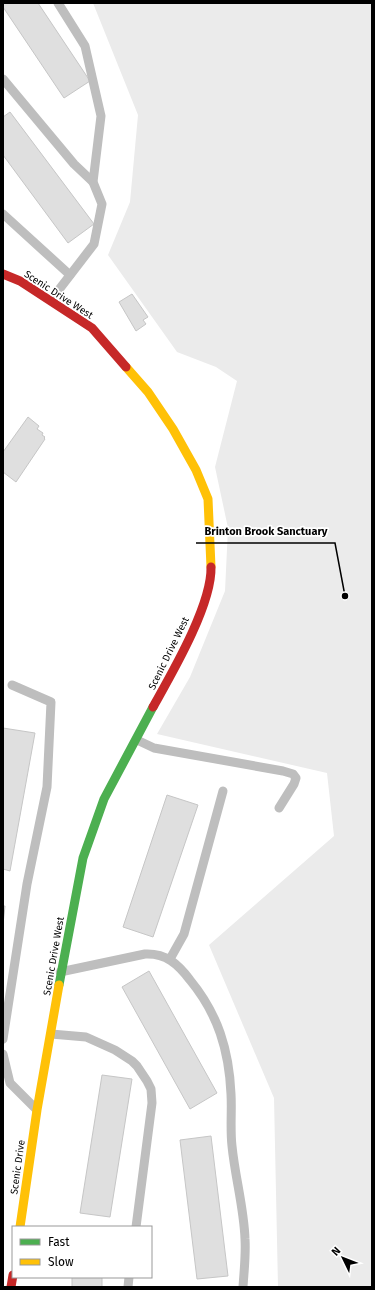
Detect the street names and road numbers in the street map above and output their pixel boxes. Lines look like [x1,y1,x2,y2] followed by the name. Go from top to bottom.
[22,268,95,322] street label: Scenic Drive West
[146,615,192,692] street label: Scenic Drive West
[41,916,67,996] street label: Scenic Drive West
[8,1139,28,1195] street label: Scenic Drive

